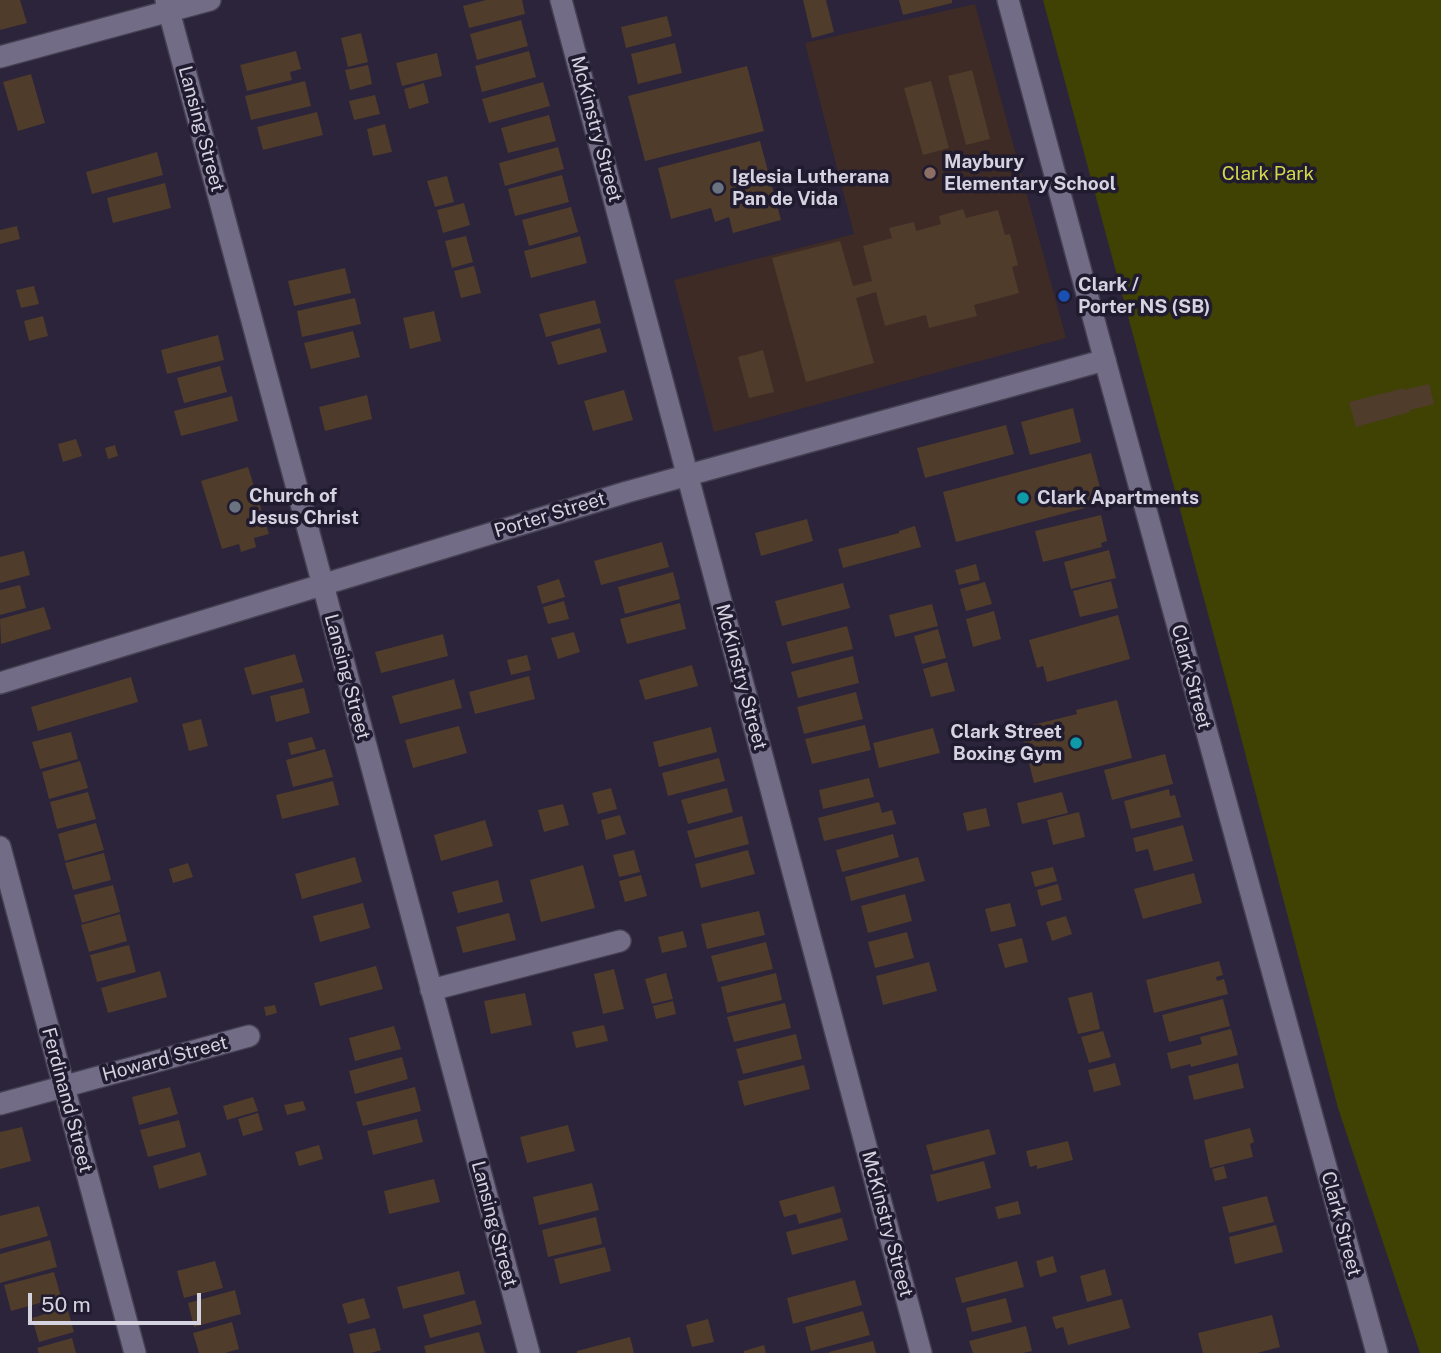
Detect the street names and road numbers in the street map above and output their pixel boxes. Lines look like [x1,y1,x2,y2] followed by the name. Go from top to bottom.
[566,53,626,205] street label: McKinstry Street
[173,64,229,194] street label: Lansing Street
[492,487,608,543] street label: Porter Street
[711,601,771,753] street label: McKinstry Street
[319,612,375,742] street label: Lansing Street
[1166,622,1216,732] street label: Clark Street
[37,1025,97,1175] street label: Ferdinand Street
[100,1031,230,1087] street label: Howard Street
[857,1148,917,1300] street label: McKinstry Street
[466,1159,522,1289] street label: Lansing Street
[1316,1169,1366,1279] street label: Clark Street

